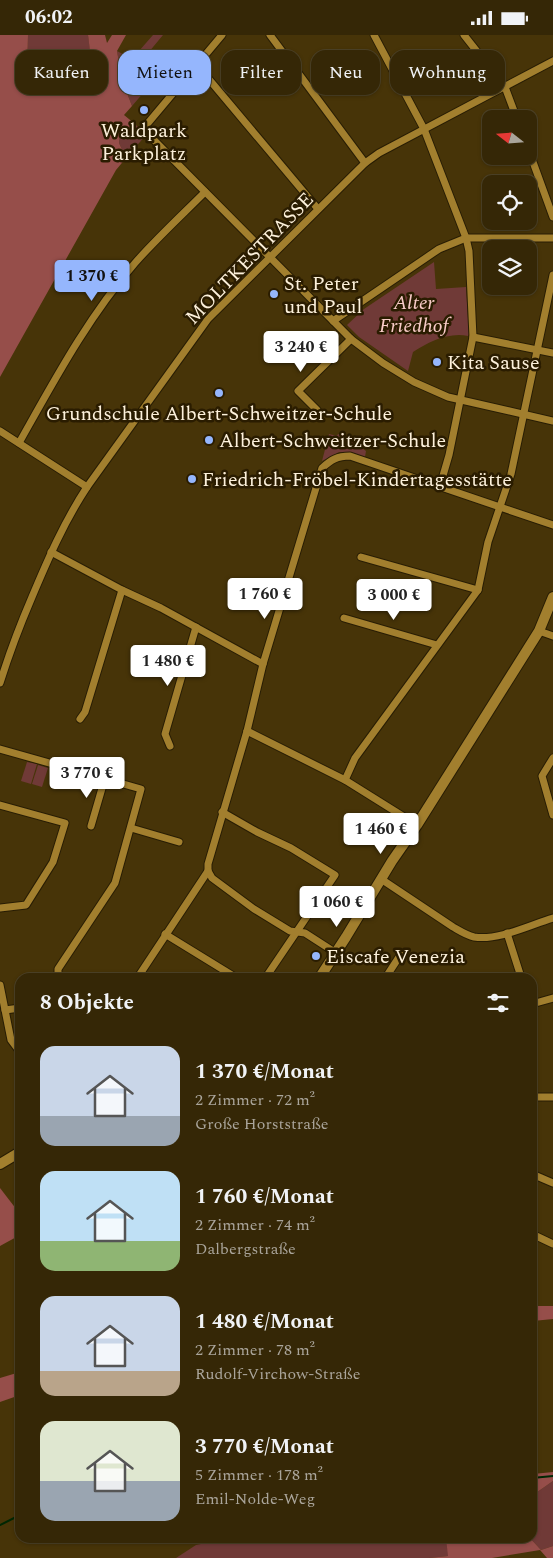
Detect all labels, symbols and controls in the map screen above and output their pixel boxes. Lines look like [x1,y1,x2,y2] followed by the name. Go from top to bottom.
[25,3,73,32] text: 06:02
[15,50,108,95] chip: Kaufen
[118,50,211,95] chip: Mieten
[221,50,301,95] chip: Filter
[311,50,380,95] chip: Neu
[390,50,505,95] chip: Wohnung
[138,104,150,116] marker: Waldpark Parkplatz
[482,110,538,165] north arrow
[482,110,537,295] map controls
[101,116,187,169] place label: Waldpark Parkplatz
[482,175,537,230] button: locate
[178,186,321,332] street label: MOLTKESTRASSE
[482,240,537,295] button: layers
[46,259,138,302] pin: 1 370 €
[66,264,118,288] text: 1 370 €
[284,269,362,322] place label: St. Peter und Paul
[268,288,280,300] marker: St. Peter und Paul
[379,288,453,341] park label: Alter Friedhof
[255,331,347,373] pin: 3 240 €
[275,335,327,359] text: 3 240 €
[447,348,540,378] place label: Kita Sause
[431,356,443,368] marker: Kita Sause
[213,387,225,399] marker: Grundschule Albert-Schweitzer-Schule
[46,399,392,429] place label: Grundschule Albert-Schweitzer-Schule
[219,426,446,456] place label: Albert-Schweitzer-Schule
[203,434,215,446] marker: Albert-Schweitzer-Schule
[202,465,512,495] place label: Friedrich-Fröbel-Kindertagesstätte
[186,473,198,485] marker: Friedrich-Fröbel-Kindertagesstätte
[219,577,311,620] pin: 1 760 €
[348,579,440,621] pin: 3 000 €
[239,582,291,606] text: 1 760 €
[368,583,420,607] text: 3 000 €
[122,645,214,687] pin: 1 480 €
[142,649,194,673] text: 1 480 €
[41,757,133,799] pin: 3 770 €
[61,761,113,785] text: 3 770 €
[335,813,427,855] pin: 1 460 €
[355,817,407,841] text: 1 460 €
[291,885,383,928] pin: 1 060 €
[311,890,363,914] text: 1 060 €
[326,942,465,972] place label: Eiscafe Venezia
[310,950,322,962] marker: Eiscafe Venezia
[40,987,134,1019] text: 8 Objekte
[484,989,512,1017] icon: filters
[195,1056,334,1088] text: 1 370 €/Monat
[80,1066,140,1126] icon: home
[195,1088,315,1112] text: 2 Zimmer · 72 m²
[195,1112,329,1136] text: Große Horststraße
[195,1181,334,1213] text: 1 760 €/Monat
[80,1191,140,1251] icon: home
[195,1213,315,1237] text: 2 Zimmer · 74 m²
[195,1237,296,1261] text: Dalbergstraße
[195,1306,334,1338] text: 1 480 €/Monat
[80,1316,140,1376] icon: home
[195,1338,315,1362] text: 2 Zimmer · 78 m²
[195,1362,360,1386] text: Rudolf-Virchow-Straße
[195,1431,334,1463] text: 3 770 €/Monat
[80,1441,140,1501] icon: home
[195,1463,323,1487] text: 5 Zimmer · 178 m²
[195,1487,315,1511] text: Emil-Nolde-Weg

